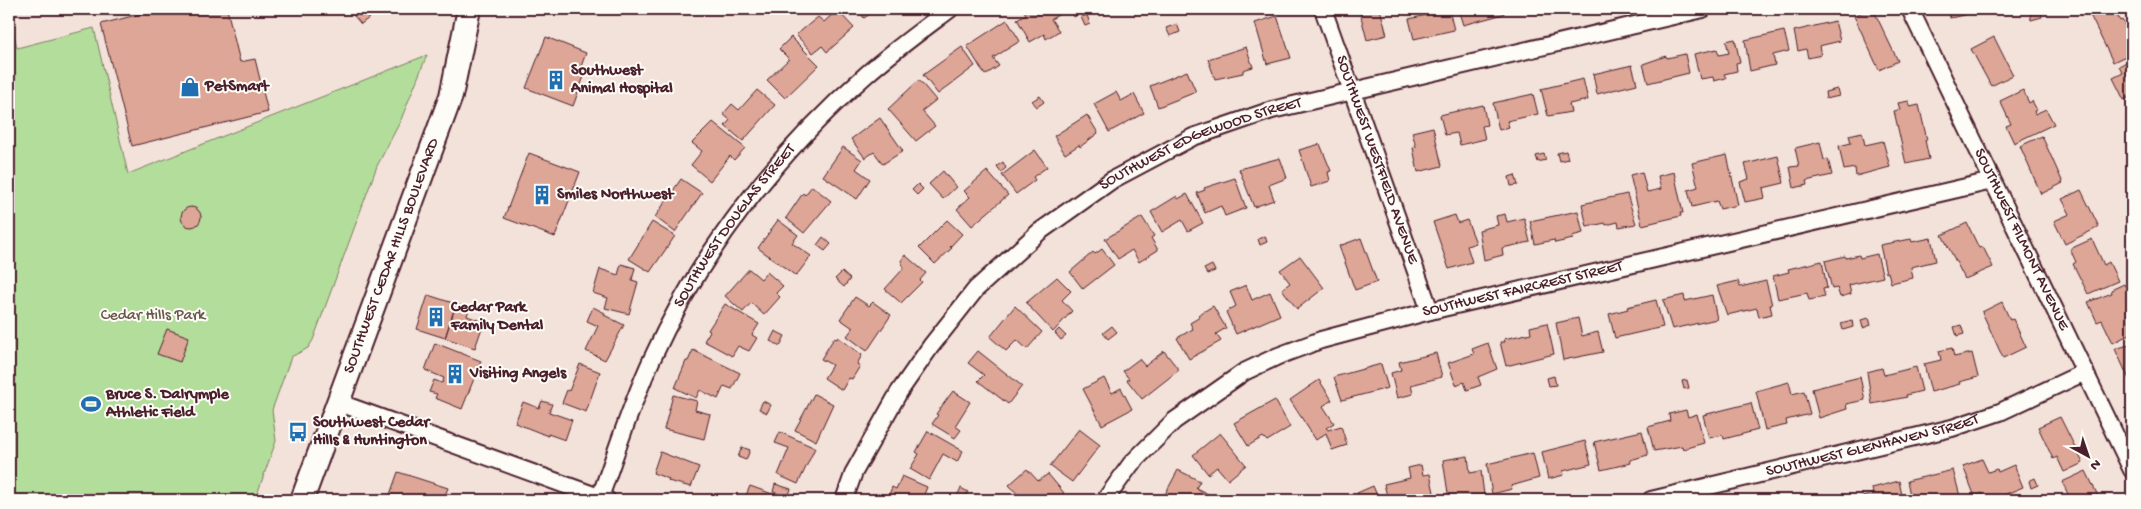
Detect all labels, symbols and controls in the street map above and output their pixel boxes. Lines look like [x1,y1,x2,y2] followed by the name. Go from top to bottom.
[1331,53,1422,268] street label: SOUTHWEST WESTFIELD AVENUE
[570,62,673,99] place label: Southwest Animal Hospital
[545,69,567,91] building icon: Southwest Animal Hospital
[179,76,201,98] shop icon: PetSmart
[204,78,270,97] place label: PetSmart
[1096,94,1304,195] street label: SOUTHWEST EDGEWOOD STREET
[340,135,444,376] street label: SOUTHWEST CEDAR HILLS BOULEVARD
[670,140,801,311] street label: SOUTHWEST DOUGLAS STREET
[1969,146,2073,335] street label: SOUTHWEST FILMONT AVENUE
[531,184,553,206] building icon: Smiles Northwest
[557,186,675,205] place label: Smiles Northwest
[1420,257,1625,322] street label: SOUTHWEST FAIRCREST STREET
[450,299,544,336] place label: Cedar Park Family Dental
[425,306,447,328] building icon: Cedar Park Family Dental
[101,307,207,326] park label: Cedar Hills Park
[444,363,466,385] building icon: Visiting Angels
[469,365,567,384] place label: Visiting Angels
[105,386,230,423] place label: Bruce S. DaIrymple Athletic Field
[80,393,102,415] sports icon: Bruce S. DaIrymple Athletic Field
[1764,410,1982,482] street label: SOUTHWEST GLENHAVEN STREET
[313,414,431,451] place label: Southwest Cedar Hills & Huntington
[287,421,309,443] bus stop icon: Southwest Cedar Hills & Huntington
[2064,432,2114,482] north arrow
[2086,455,2104,473] text: N

